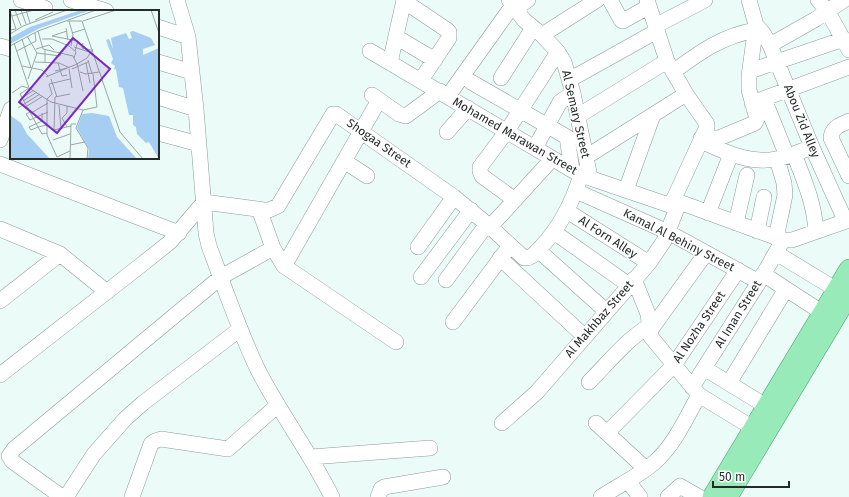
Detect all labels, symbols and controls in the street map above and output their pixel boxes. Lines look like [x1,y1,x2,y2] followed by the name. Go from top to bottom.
[10,10,159,159] inset map
[559,69,593,160] street label: Al Semary Street
[781,82,823,160] street label: Abou Zid Alley
[450,95,580,178] street label: Mohamed Marawan Street
[344,116,414,171] street label: Shogaa Street
[621,206,738,275] street label: Kamal Al Behiny Street
[576,213,640,261] street label: Al Forn Alley
[562,277,637,360] street label: Al Makhbaz Street
[712,277,765,350] street label: Al Iman Street
[670,288,728,365] street label: Al Nozha Street
[713,463,789,489] scale bar
[719,470,745,484] text: 50 m

